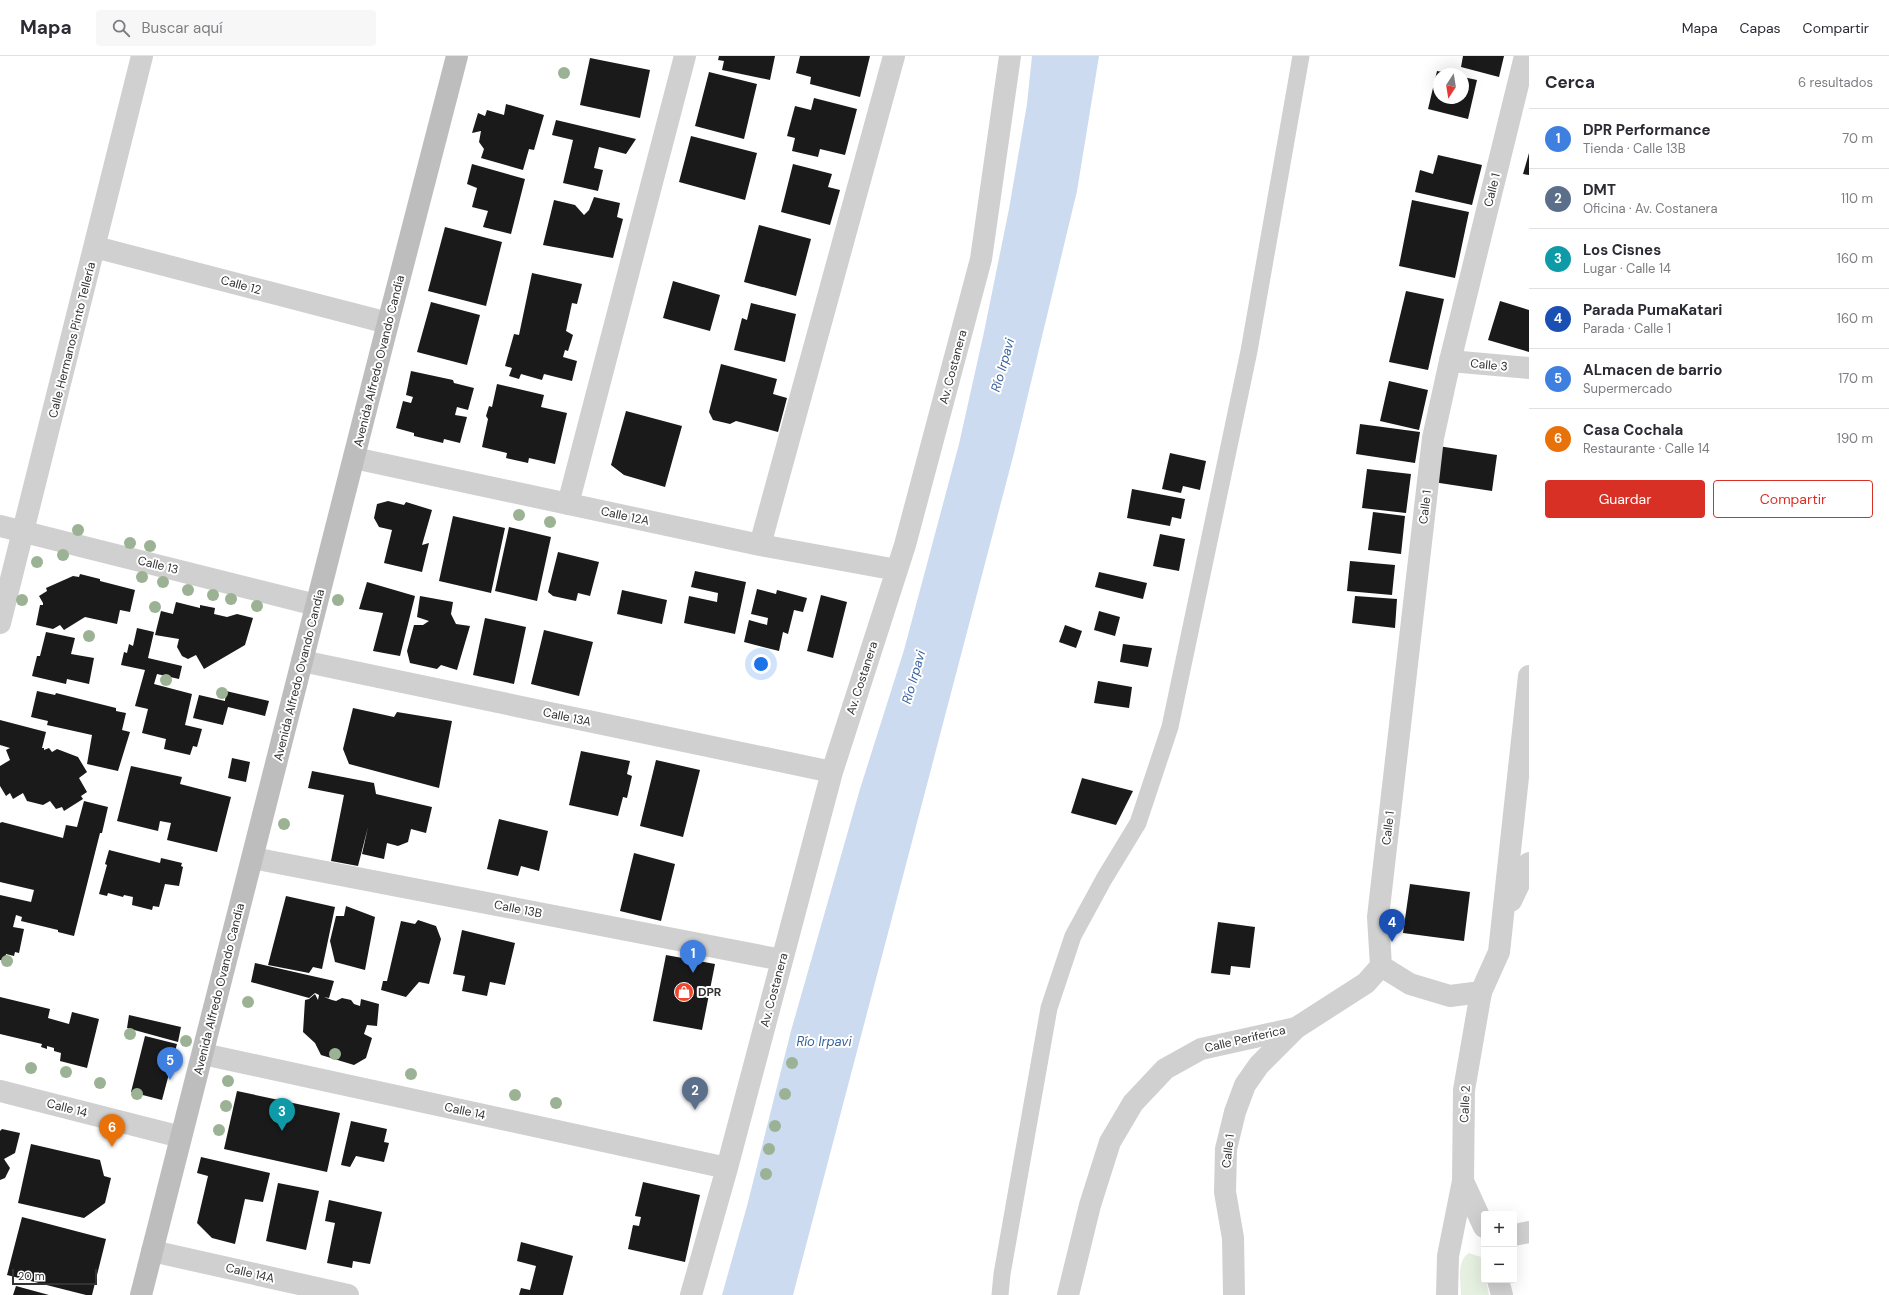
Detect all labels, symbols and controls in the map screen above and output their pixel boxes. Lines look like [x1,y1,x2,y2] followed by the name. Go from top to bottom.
[96,10,376,46] search box
[20,15,72,40] text: Mapa
[110,17,132,39] icon: search
[142,18,223,38] text: Buscar aquí
[1682,19,1718,37] text: Mapa
[1740,19,1781,37] text: Capas
[1803,19,1869,37] text: Compartir
[1433,68,1469,104] north arrow
[1545,71,1595,93] text: Cerca
[1798,74,1873,91] text: 6 resultados
[1583,120,1711,140] text: DPR Performance
[1556,130,1560,147] text: 1
[1842,130,1873,147] text: 70 m
[1583,140,1686,157] text: Tienda · Calle 13B
[1480,171,1504,209] street label: Calle 1
[1583,180,1616,200] text: DMT
[1554,190,1562,207] text: 2
[1841,190,1873,207] text: 110 m
[1583,200,1717,217] text: Oficina · Av. Costanera
[1583,240,1661,260] text: Los Cisnes
[1554,250,1562,267] text: 3
[1837,250,1873,267] text: 160 m
[45,260,99,420] street label: Calle Hermanos Pinto Tellería
[1583,260,1671,277] text: Lugar · Calle 14
[219,272,263,298] street label: Calle 12
[350,274,408,448] street label: Avenida Alfredo Ovando Candia
[1583,300,1722,320] text: Parada PumaKatari
[1554,310,1562,327] text: 4
[1837,310,1873,327] text: 160 m
[1583,320,1671,337] text: Parada · Calle 1
[935,328,971,406] street label: Av. Costanera
[987,335,1018,394] water label: Río Irpavi
[1470,355,1508,375] street label: Calle 3
[1583,360,1722,380] text: ALmacen de barrio
[1554,370,1562,387] text: 5
[1838,370,1873,387] text: 170 m
[1583,380,1672,397] text: Supermercado
[1583,420,1683,440] text: Casa Cochala
[1554,430,1562,447] text: 6
[1837,430,1873,447] text: 190 m
[1583,440,1710,457] text: Restaurante · Calle 14
[1545,480,1705,518] button: Guardar
[1713,480,1873,518] button: Compartir
[1415,489,1435,525] street label: Calle 1
[599,503,651,529] street label: Calle 12A
[136,552,180,578] street label: Calle 13
[270,588,328,762] street label: Avenida Alfredo Ovando Candia
[843,639,881,717] street label: Av. Costanera
[898,647,929,706] water label: Río Irpavi
[751,654,771,674] your location
[541,704,593,730] street label: Calle 13A
[1378,810,1398,846] street label: Calle 1
[493,897,543,921] street label: Calle 13B
[190,902,248,1076] street label: Avenida Alfredo Ovando Candia
[1379,909,1405,942] pin: 4
[680,940,706,973] pin: 1
[756,951,792,1029] street label: Av. Costanera
[673,981,695,1003] shop icon: DPR
[698,984,722,1000] place label: DPR
[1203,1022,1287,1056] street label: Calle Periferica
[796,1033,852,1050] water label: Río Irpavi
[157,1047,183,1080] pin: 5
[682,1077,708,1110] pin: 2
[1456,1085,1474,1123] street label: Calle 2
[45,1095,89,1121] street label: Calle 14
[269,1098,295,1131] pin: 3
[443,1099,487,1123] street label: Calle 14
[99,1114,125,1147] pin: 6
[1218,1133,1238,1169] street label: Calle 1
[1481,1211,1517,1283] map controls
[1481,1211,1517,1247] button: +
[1481,1247,1517,1283] button: −
[224,1260,276,1286] street label: Calle 14A
[12,1267,97,1286] scale bar
[18,1269,44,1283] text: 20 m

